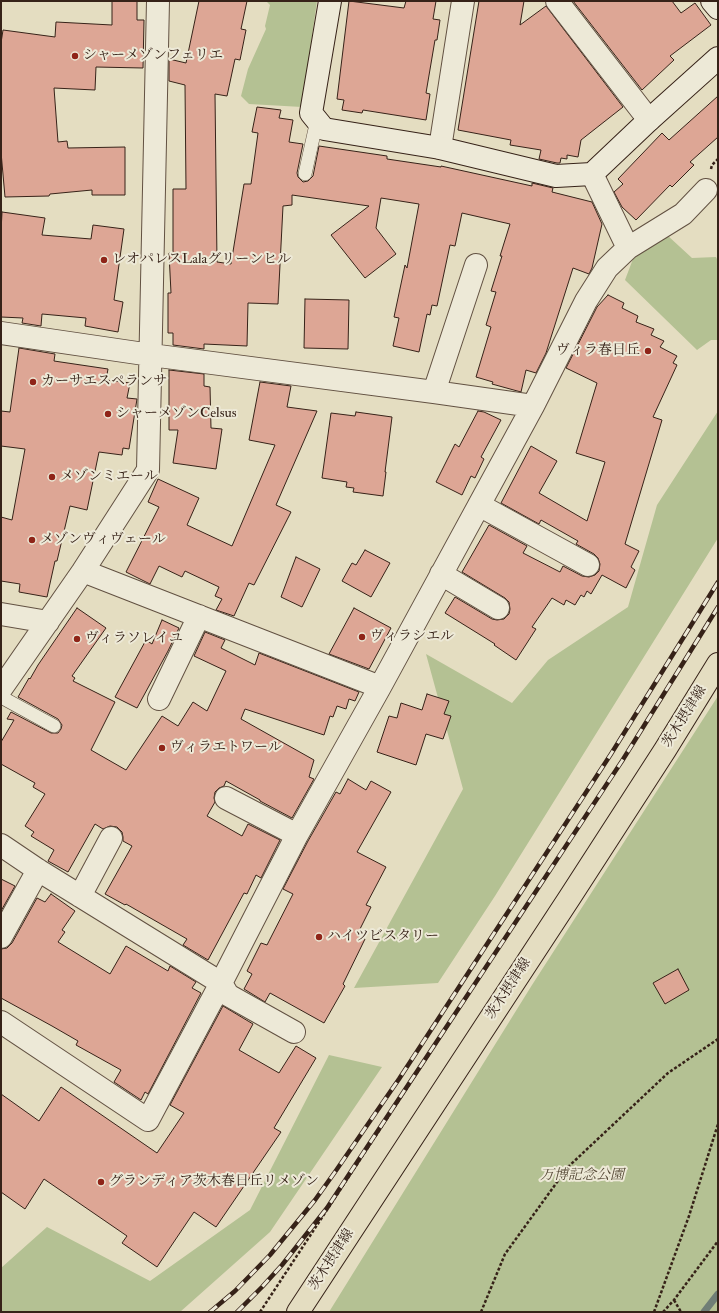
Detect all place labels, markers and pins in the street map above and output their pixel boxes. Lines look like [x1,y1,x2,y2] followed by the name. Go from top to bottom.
[83,48,223,64] place label: シャーメゾンフェリエ
[70,51,80,61] marker: シャーメゾンフェリエ
[112,252,291,268] place label: レオパレスLalaグリーンヒル
[99,255,109,265] marker: レオパレスLalaグリーンヒル
[556,343,640,359] place label: ヴィラ春日丘
[643,346,653,356] marker: ヴィラ春日丘
[41,374,167,390] place label: カーサエスペランサ
[28,377,38,387] marker: カーサエスペランサ
[116,406,237,422] place label: シャーメゾンCelsus
[103,409,113,419] marker: シャーメゾンCelsus
[60,469,158,485] place label: メゾンミエール
[47,472,57,482] marker: メゾンミエール
[40,532,166,548] place label: メゾンヴィヴェール
[27,535,37,545] marker: メゾンヴィヴェール
[370,629,454,645] place label: ヴィラシエル
[85,631,183,647] place label: ヴィラソレイユ
[357,632,367,642] marker: ヴィラシエル
[72,634,82,644] marker: ヴィラソレイユ
[170,740,282,756] place label: ヴィラエトワール
[157,743,167,753] marker: ヴィラエトワール
[327,929,439,945] place label: ハイツビスタリー
[314,932,324,942] marker: ハイツビスタリー
[109,1174,319,1190] place label: グランディア茨木春日丘リメゾン
[96,1177,106,1187] marker: グランディア茨木春日丘リメゾン

